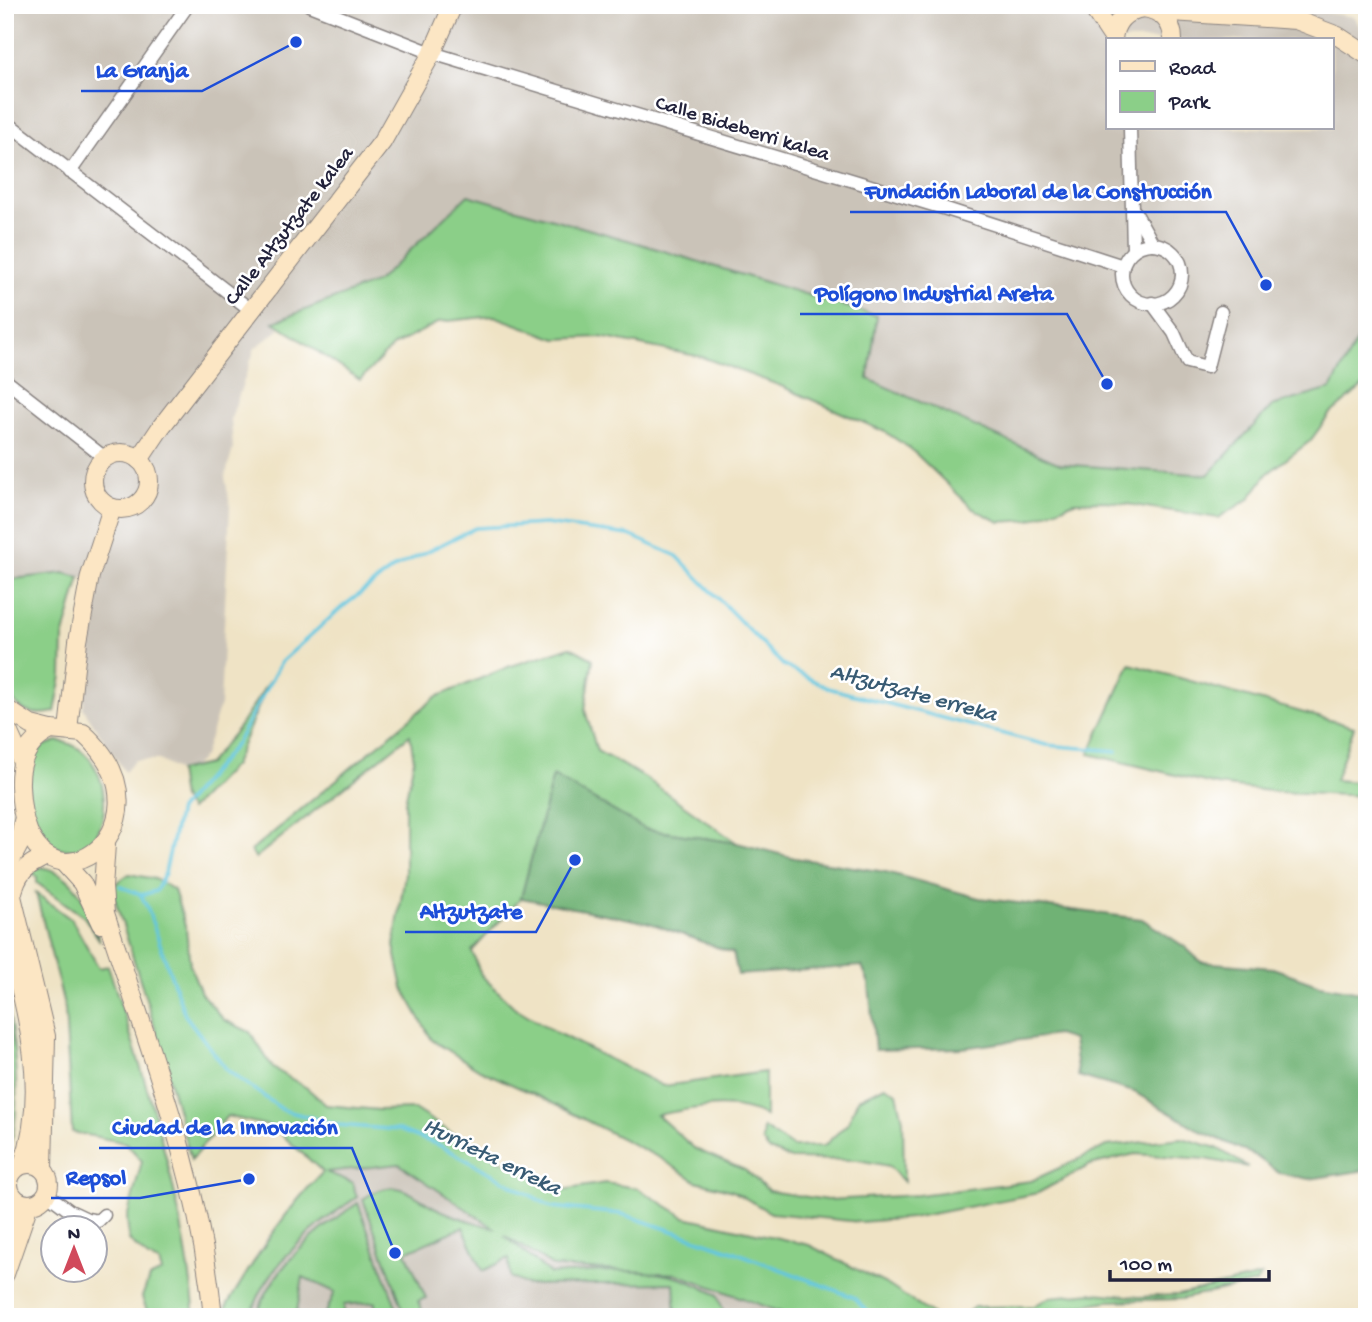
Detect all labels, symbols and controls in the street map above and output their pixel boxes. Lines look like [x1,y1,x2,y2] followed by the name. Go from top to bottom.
[1106,38,1334,130] legend
[81,47,202,91] callout: La Granja
[1169,58,1217,83] text: Road
[96,59,189,86] text: La Granja
[652,92,833,169] street label: Calle Bideberri kalea
[1168,92,1212,117] text: Park
[221,142,361,312] street label: Calle Altzutzate kalea
[850,168,1226,212] callout: Fundación Laboral de la Construcción
[863,180,1213,207] text: Fundación Laboral de la Construcción
[800,270,1067,314] callout: Polígono Industrial Areta
[813,282,1055,309] text: Polígono Industrial Areta
[827,659,1000,730] water label: Altzutzate erreka
[405,888,536,932] callout: Altzutzate
[419,900,523,927] text: Altzutzate
[99,1104,352,1148] callout: Ciudad de la Innovación
[418,1113,566,1204] water label: Iturrieta erreka
[112,1116,339,1143] text: Ciudad de la Innovación
[51,1154,140,1198] callout: Repsol
[65,1166,126,1193] text: Repsol
[38,1214,108,1284] north arrow
[68,1224,80,1247] text: N
[1110,1238,1269,1282] scale bar
[1119,1254,1172,1279] text: 100 m

